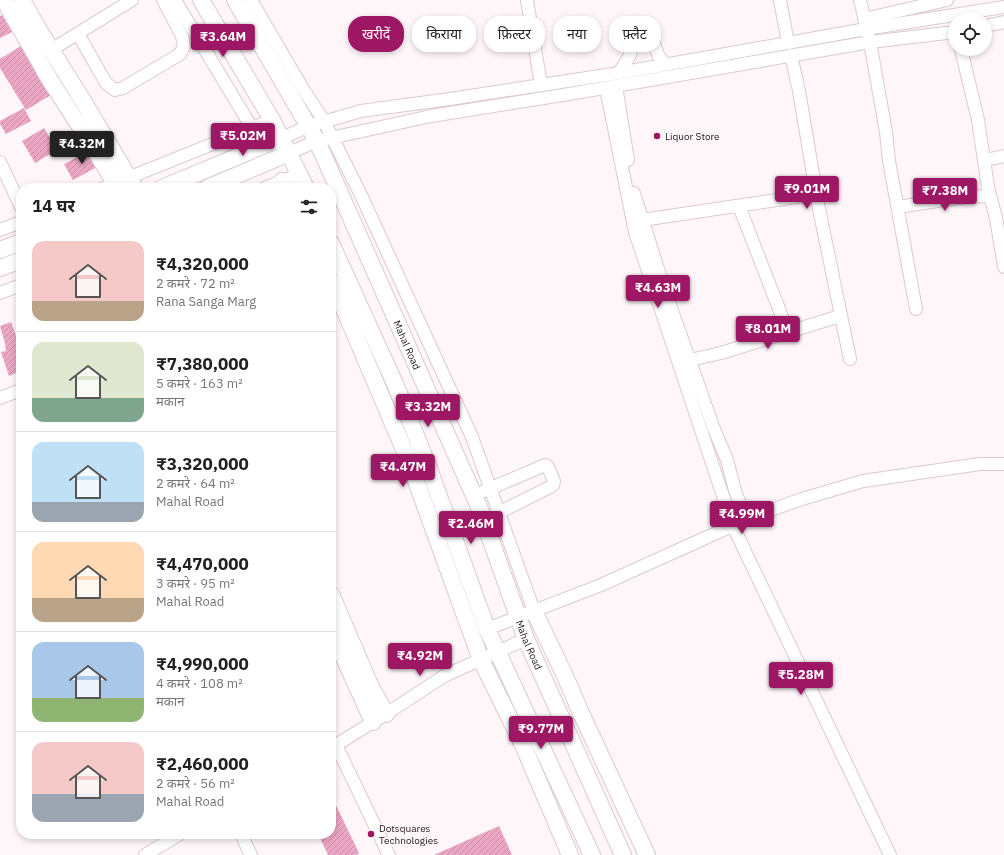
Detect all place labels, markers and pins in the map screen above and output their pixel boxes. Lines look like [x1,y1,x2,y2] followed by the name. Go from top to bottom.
[190,24,256,58] pin: ₹3.64M
[210,123,276,157] pin: ₹5.02M
[665,130,720,143] place label: Liquor Store
[49,131,115,165] pin: ₹4.32M
[652,131,662,141] marker: Liquor Store
[774,176,840,210] pin: ₹9.01M
[912,178,978,212] pin: ₹7.38M
[625,275,691,309] pin: ₹4.63M
[735,316,801,350] pin: ₹8.01M
[395,394,461,428] pin: ₹3.32M
[370,454,436,488] pin: ₹4.47M
[709,501,775,535] pin: ₹4.99M
[438,511,504,545] pin: ₹2.46M
[387,643,453,677] pin: ₹4.92M
[768,662,834,696] pin: ₹5.28M
[508,716,574,750] pin: ₹9.77M
[379,822,438,847] place label: Dotsquares Technologies
[366,829,376,839] marker: Dotsquares Technologies

